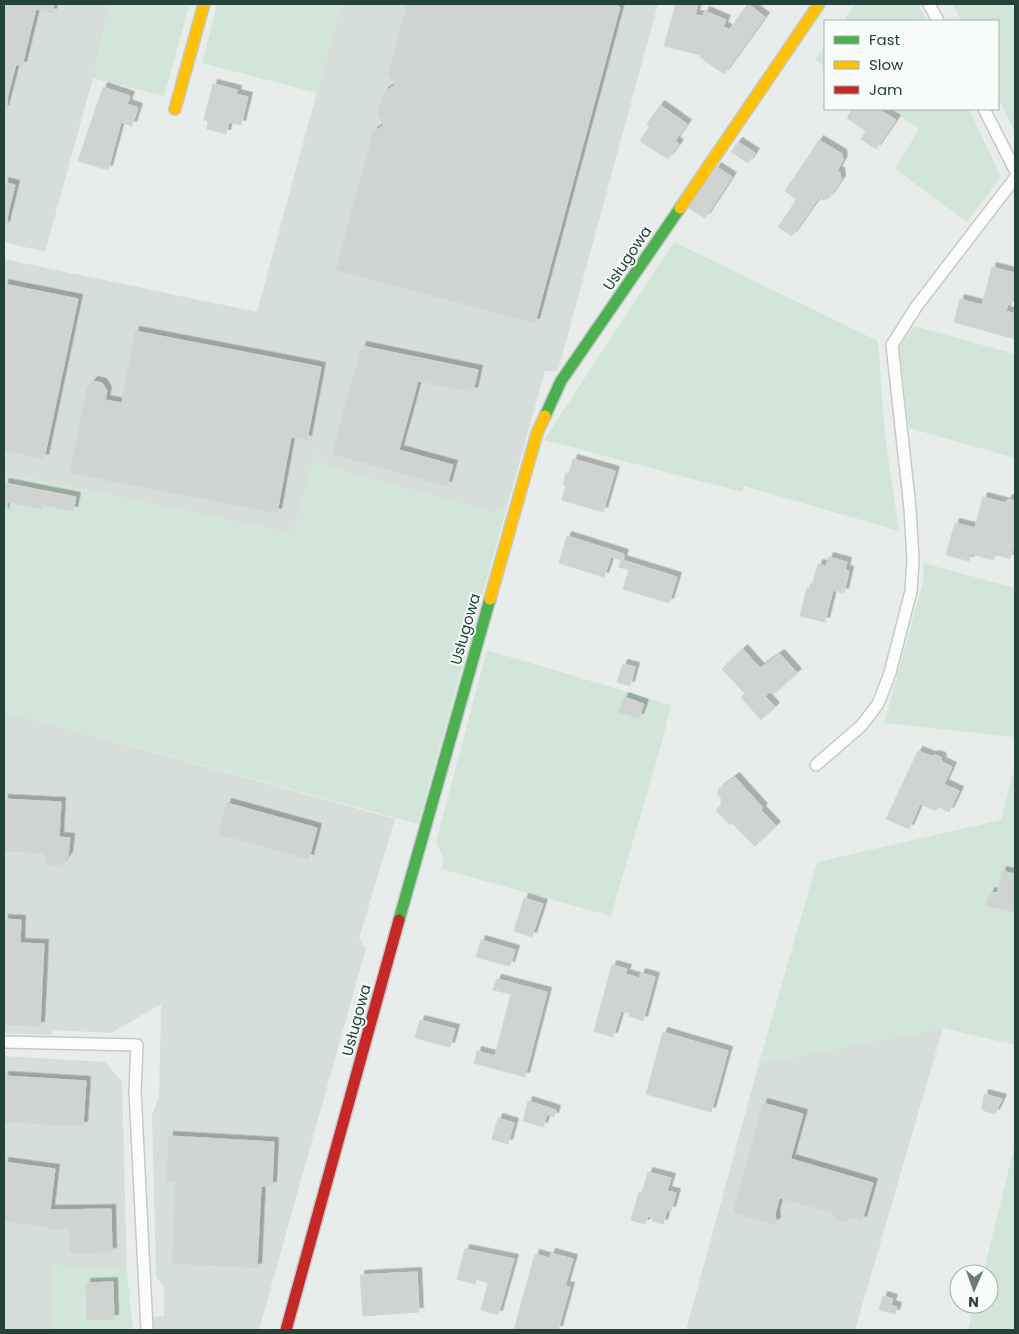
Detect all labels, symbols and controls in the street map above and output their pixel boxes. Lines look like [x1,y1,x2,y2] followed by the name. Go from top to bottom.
[824,20,999,110] legend
[869,29,900,50] text: Fast
[869,54,904,75] text: Slow
[869,79,903,100] text: Jam
[598,222,656,294] street label: Usługowa
[445,591,485,667] street label: Usługowa
[336,982,376,1058] street label: Usługowa
[949,1264,999,1314] north arrow
[968,1292,979,1312] text: N

